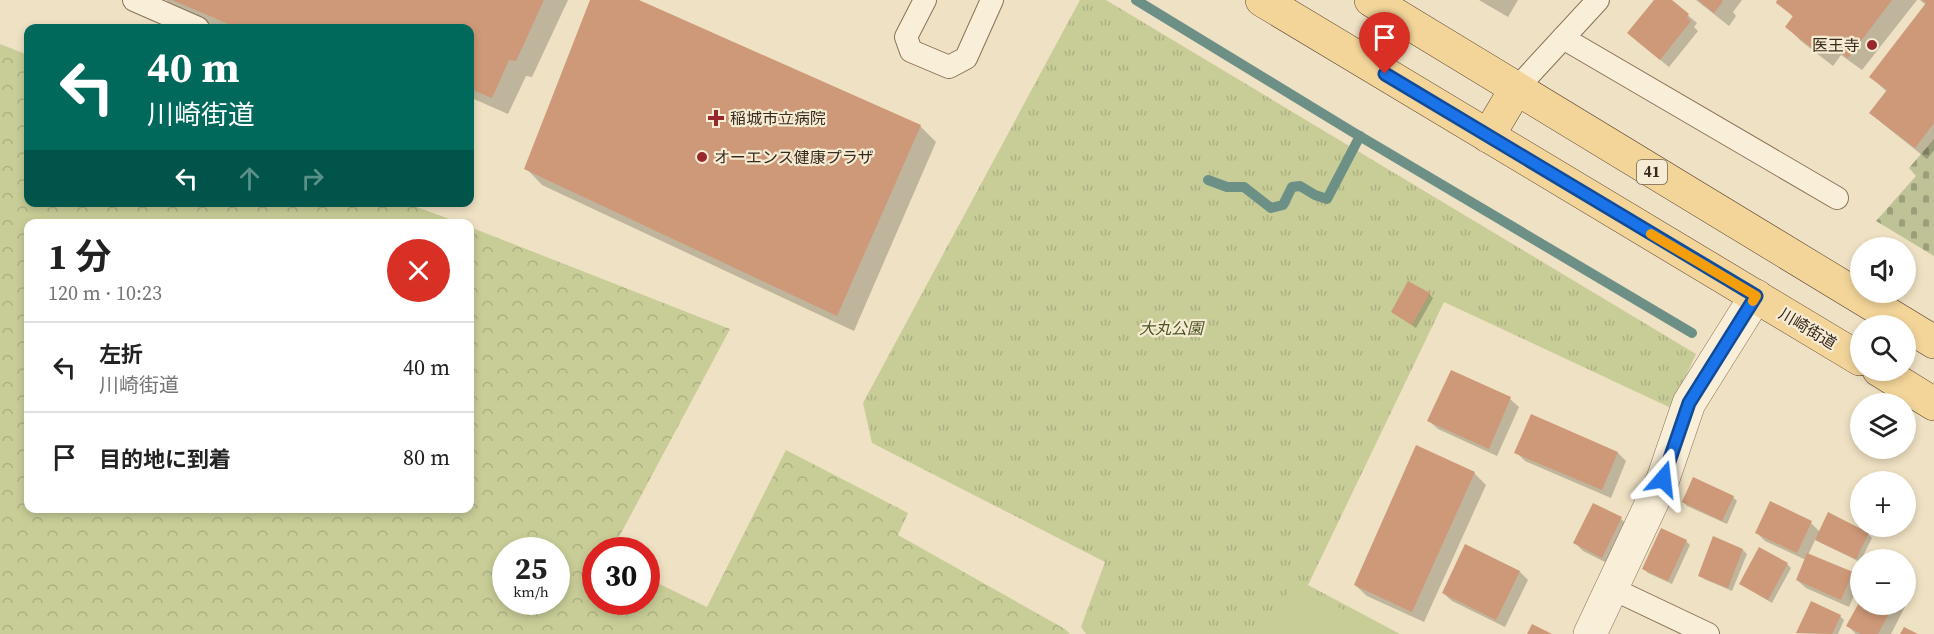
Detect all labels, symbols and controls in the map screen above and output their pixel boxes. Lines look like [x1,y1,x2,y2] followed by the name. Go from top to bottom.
[1359,12,1410,74] pin
[1368,21,1401,54] icon: arrive
[1812,34,1860,56] place label: 医王寺
[147,38,240,96] text: 40 m
[1865,38,1879,52] marker: 医王寺
[48,48,126,126] icon: left
[147,96,255,133] text: 川崎街道
[730,107,826,129] place label: 稲城市立病院
[707,109,725,127] marker: 稲城市立病院
[714,146,874,168] place label: オーエンス健康プラザ
[695,150,709,164] marker: オーエンス健康プラザ
[1637,160,1667,184] road number: 41
[170,162,203,195] icon: left
[233,162,266,195] icon: ahead
[296,162,329,195] icon: right
[48,232,111,281] text: 1 分
[1850,237,1916,615] map controls
[1850,237,1916,303] button: sound
[387,239,450,302] button: close
[48,279,162,307] text: 120 m · 10:23
[1775,302,1841,354] street label: 川崎街道
[1850,315,1916,381] button: search
[1139,317,1205,339] park label: 大丸公園
[99,339,143,369] text: 左折
[48,351,81,384] icon: left
[403,352,450,382] text: 40 m
[99,371,179,399] text: 川崎街道
[1850,393,1916,459] button: layers
[48,441,81,474] icon: arrive
[403,442,450,472] text: 80 m
[99,444,231,474] text: 目的地に到着
[1631,447,1695,511] position arrow
[1850,471,1916,537] button: +
[582,537,660,615] speed limit sign: 30
[515,548,547,589] text: 25
[1850,549,1916,615] button: −
[513,581,549,602] text: km/h

